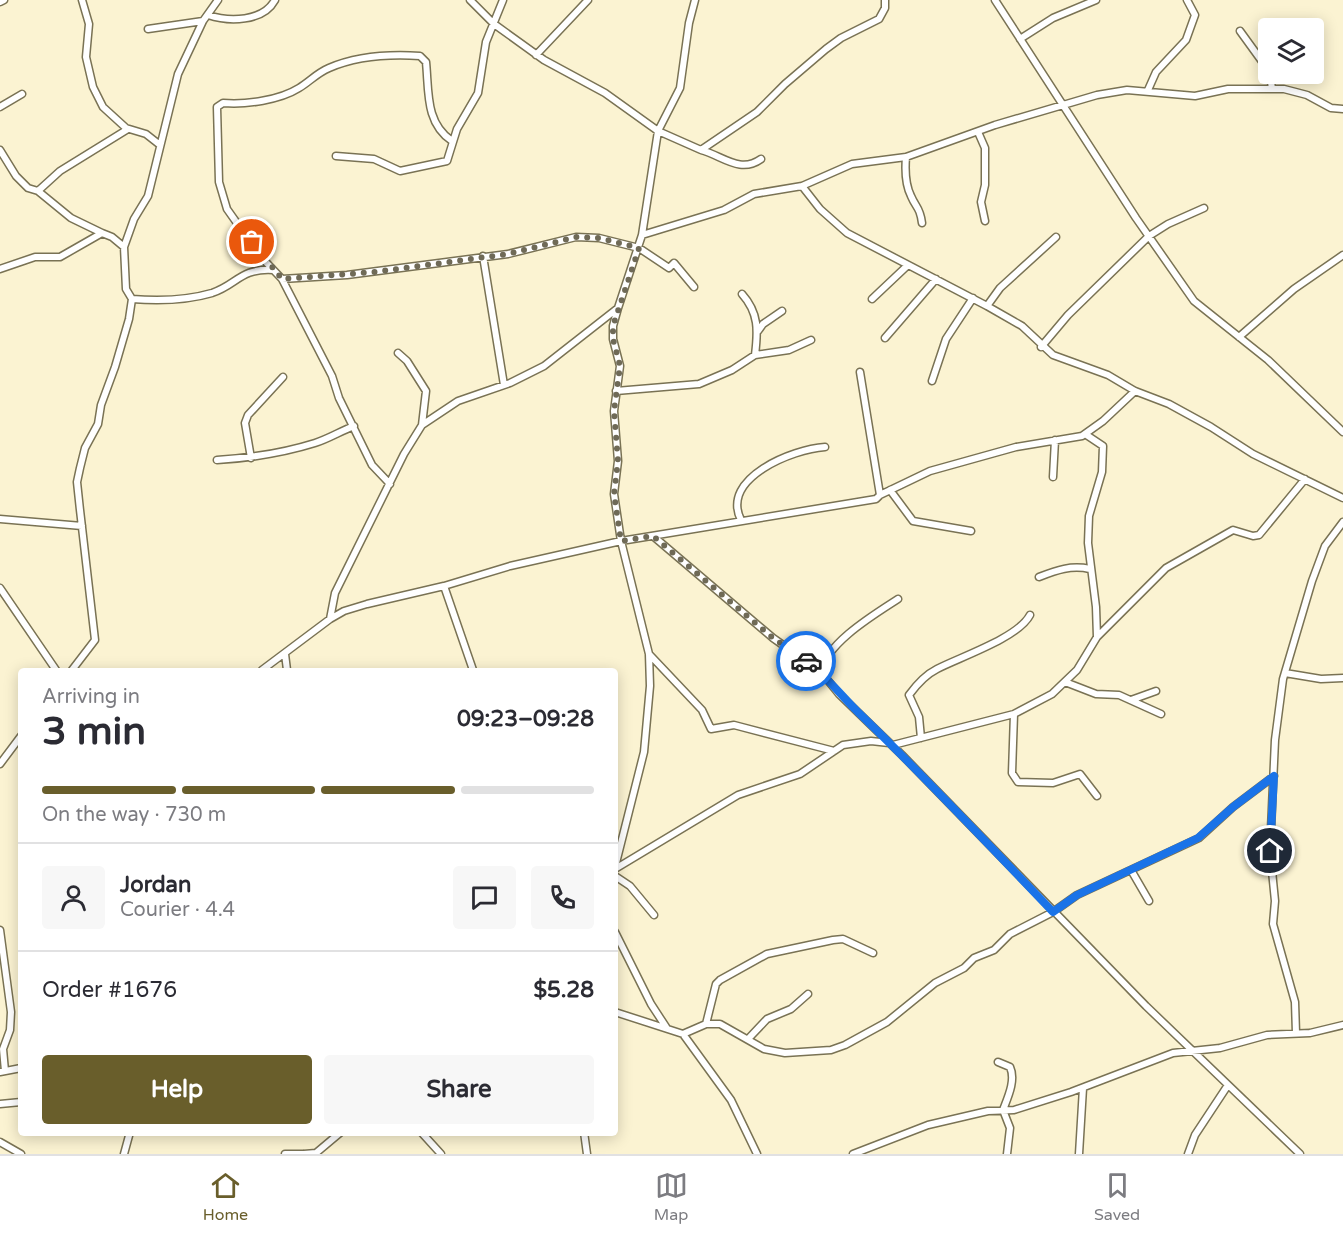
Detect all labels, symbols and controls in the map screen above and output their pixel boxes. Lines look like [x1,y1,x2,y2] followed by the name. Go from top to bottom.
[1258,18,1324,84] map controls
[1258,18,1324,84] button: layers
[226,216,277,267] pin
[235,225,268,258] icon: bag
[776,631,836,691] courier
[790,645,823,678] icon: car
[42,685,140,709] text: Arriving in
[457,706,594,732] text: 09:23–09:28
[42,708,146,755] text: 3 min
[42,803,226,827] text: On the way · 730 m
[1244,825,1295,876] pin
[1253,834,1286,867] icon: home
[42,866,105,929] button: person
[453,866,516,929] button: chat
[531,866,594,929] button: phone
[120,872,191,898] text: Jordan
[120,898,235,922] text: Courier · 4.4
[42,977,177,1003] text: Order #1676
[533,977,594,1003] text: $5.28
[42,1055,312,1124] button: Help
[324,1055,594,1124] button: Share
[203,1169,248,1225] tab: Home
[654,1169,688,1225] tab: Map
[1094,1169,1140,1225] tab: Saved

